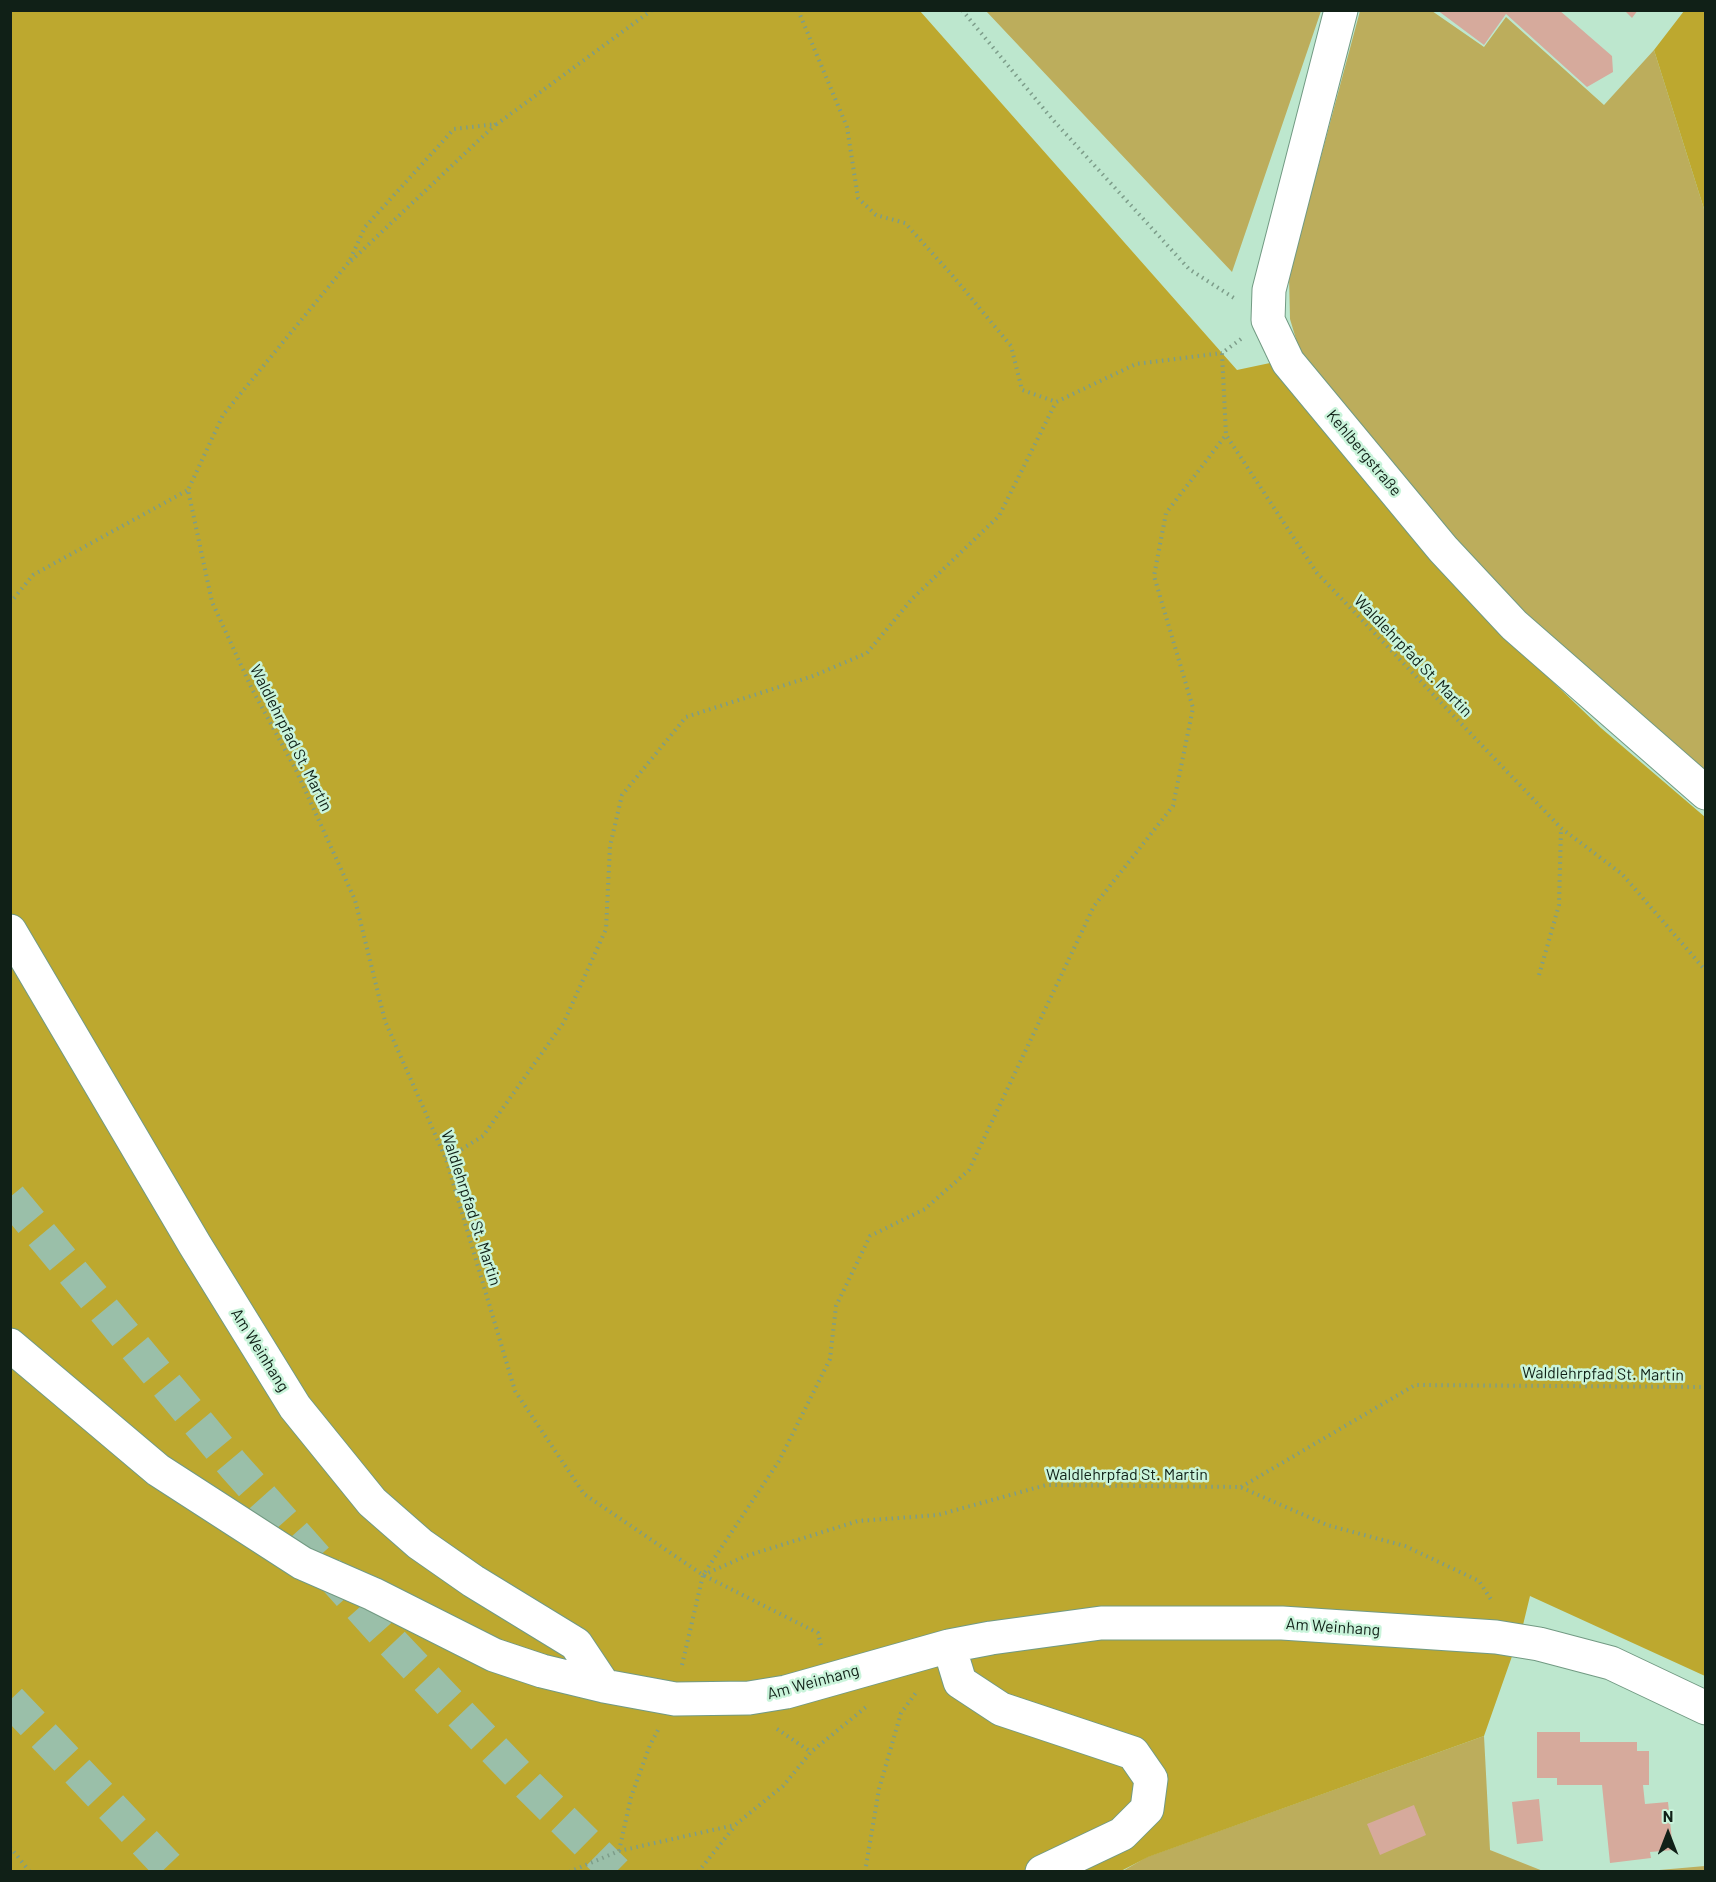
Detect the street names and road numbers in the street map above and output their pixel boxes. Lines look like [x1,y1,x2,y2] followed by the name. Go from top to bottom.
[1322,406,1406,500] street label: Kehlbergstraße
[1350,591,1476,721] street label: Waldlehrpfad St. Martin
[246,662,336,814] street label: Waldlehrpfad St. Martin
[437,1128,505,1288] street label: Waldlehrpfad St. Martin
[227,1305,293,1395] street label: Am Weinhang
[1522,1363,1684,1385] street label: Waldlehrpfad St. Martin
[1046,1465,1208,1485] street label: Waldlehrpfad St. Martin
[1285,1614,1381,1640] street label: Am Weinhang
[765,1660,861,1704] street label: Am Weinhang

